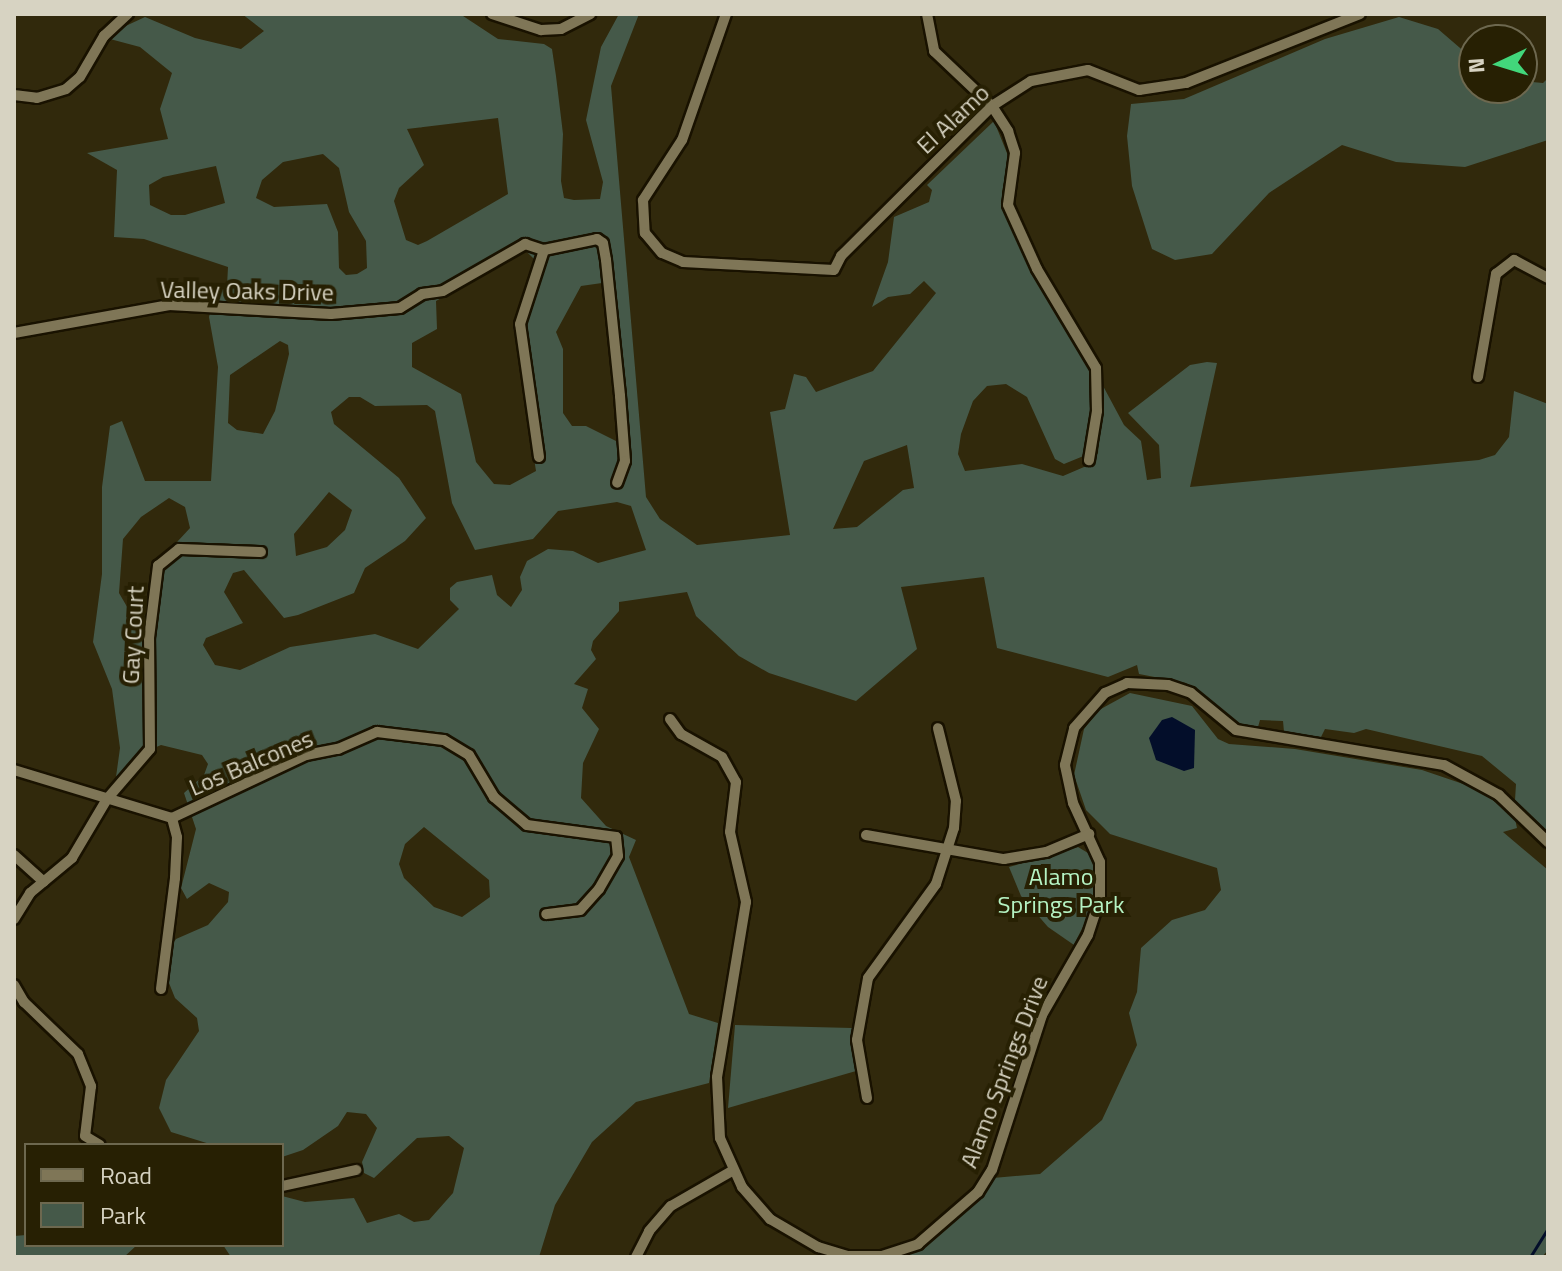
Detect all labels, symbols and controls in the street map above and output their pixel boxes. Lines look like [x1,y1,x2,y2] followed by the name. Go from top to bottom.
[1458,24,1538,104] north arrow
[1459,57,1494,74] text: N
[911,78,995,160] street label: El Alamo
[160,275,334,307] street label: Valley Oaks Drive
[116,585,150,685] street label: Gay Court
[185,724,317,802] street label: Los Balcones
[998,863,1124,919] park label: Alamo Springs Park
[954,972,1054,1172] street label: Alamo Springs Drive
[24,1143,284,1247] legend
[100,1157,152,1193] text: Road
[100,1197,146,1233] text: Park

